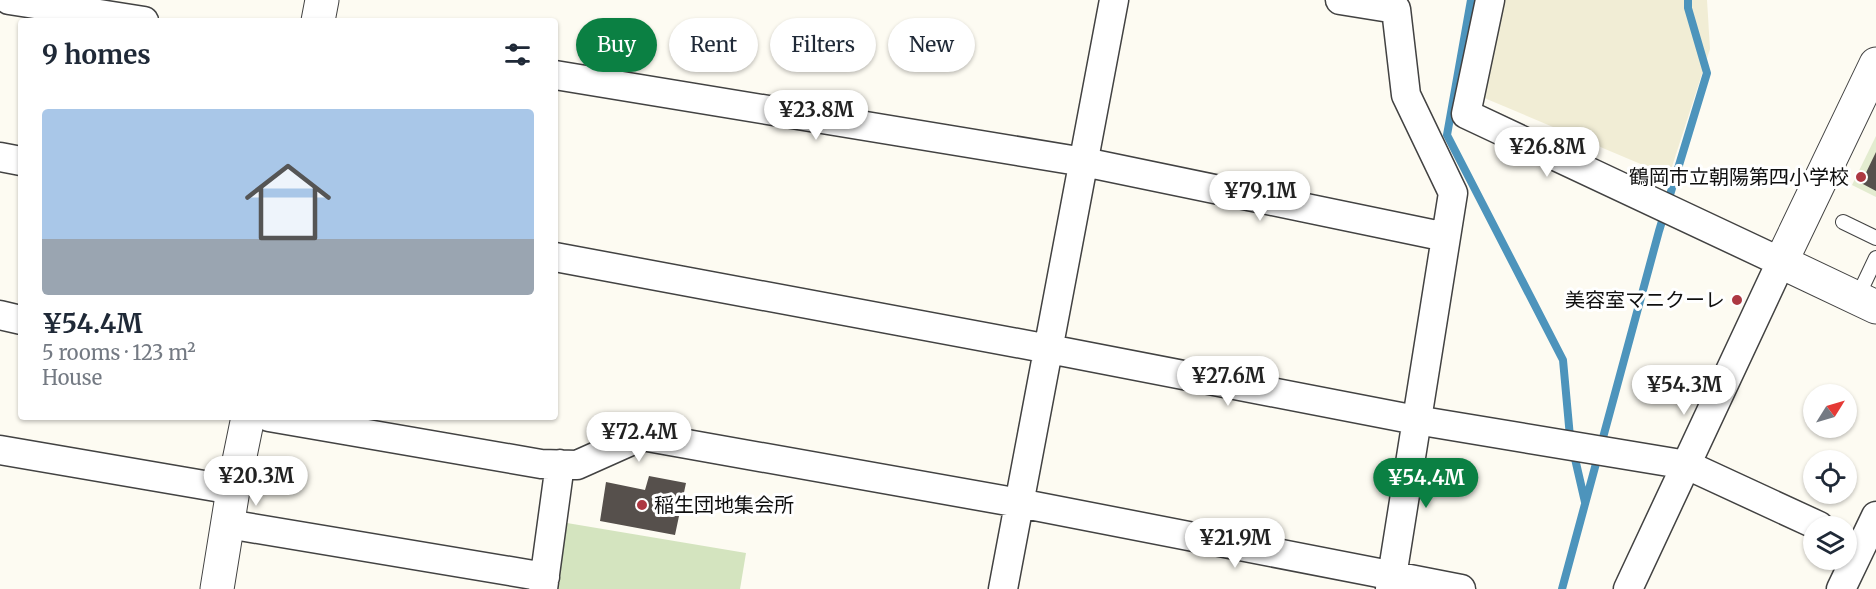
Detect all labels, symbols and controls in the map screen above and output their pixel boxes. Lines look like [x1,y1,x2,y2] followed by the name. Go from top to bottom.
[576,18,657,72] chip: Buy
[669,18,758,72] chip: Rent
[770,18,876,72] chip: Filters
[888,18,975,72] chip: New
[42,38,151,71] text: 9 homes
[501,38,534,71] icon: filters
[767,90,865,141] pin: ¥23.8M
[778,97,854,122] text: ¥23.8M
[1498,127,1596,178] pin: ¥26.8M
[1508,134,1586,159] text: ¥26.8M
[234,148,342,256] icon: home
[1629,164,1849,189] place label: 鶴岡市立朝陽第四小学校
[1854,170,1868,184] marker: 鶴岡市立朝陽第四小学校
[1211,171,1309,222] pin: ¥79.1M
[1223,178,1297,203] text: ¥79.1M
[1565,287,1725,312] place label: 美容室マニクーレ
[1730,293,1744,307] marker: 美容室マニクーレ
[42,307,143,340] text: ¥54.4M
[42,340,196,365] text: 5 rooms · 123 m²
[1179,356,1277,407] pin: ¥27.6M
[1191,363,1265,388] text: ¥27.6M
[42,365,102,390] text: House
[1635,365,1733,416] pin: ¥54.3M
[1646,372,1722,397] text: ¥54.3M
[1803,384,1857,438] north arrow
[1803,384,1857,570] map controls
[590,412,688,463] pin: ¥72.4M
[600,419,678,444] text: ¥72.4M
[1803,450,1857,504] button: locate
[207,456,305,507] pin: ¥20.3M
[1377,458,1475,509] pin: ¥54.4M
[218,463,294,488] text: ¥20.3M
[1387,465,1465,490] text: ¥54.4M
[654,492,794,517] place label: 稲生団地集会所
[635,498,649,512] marker: 稲生団地集会所
[1803,516,1857,570] button: layers
[1186,518,1284,569] pin: ¥21.9M
[1199,525,1271,550] text: ¥21.9M

